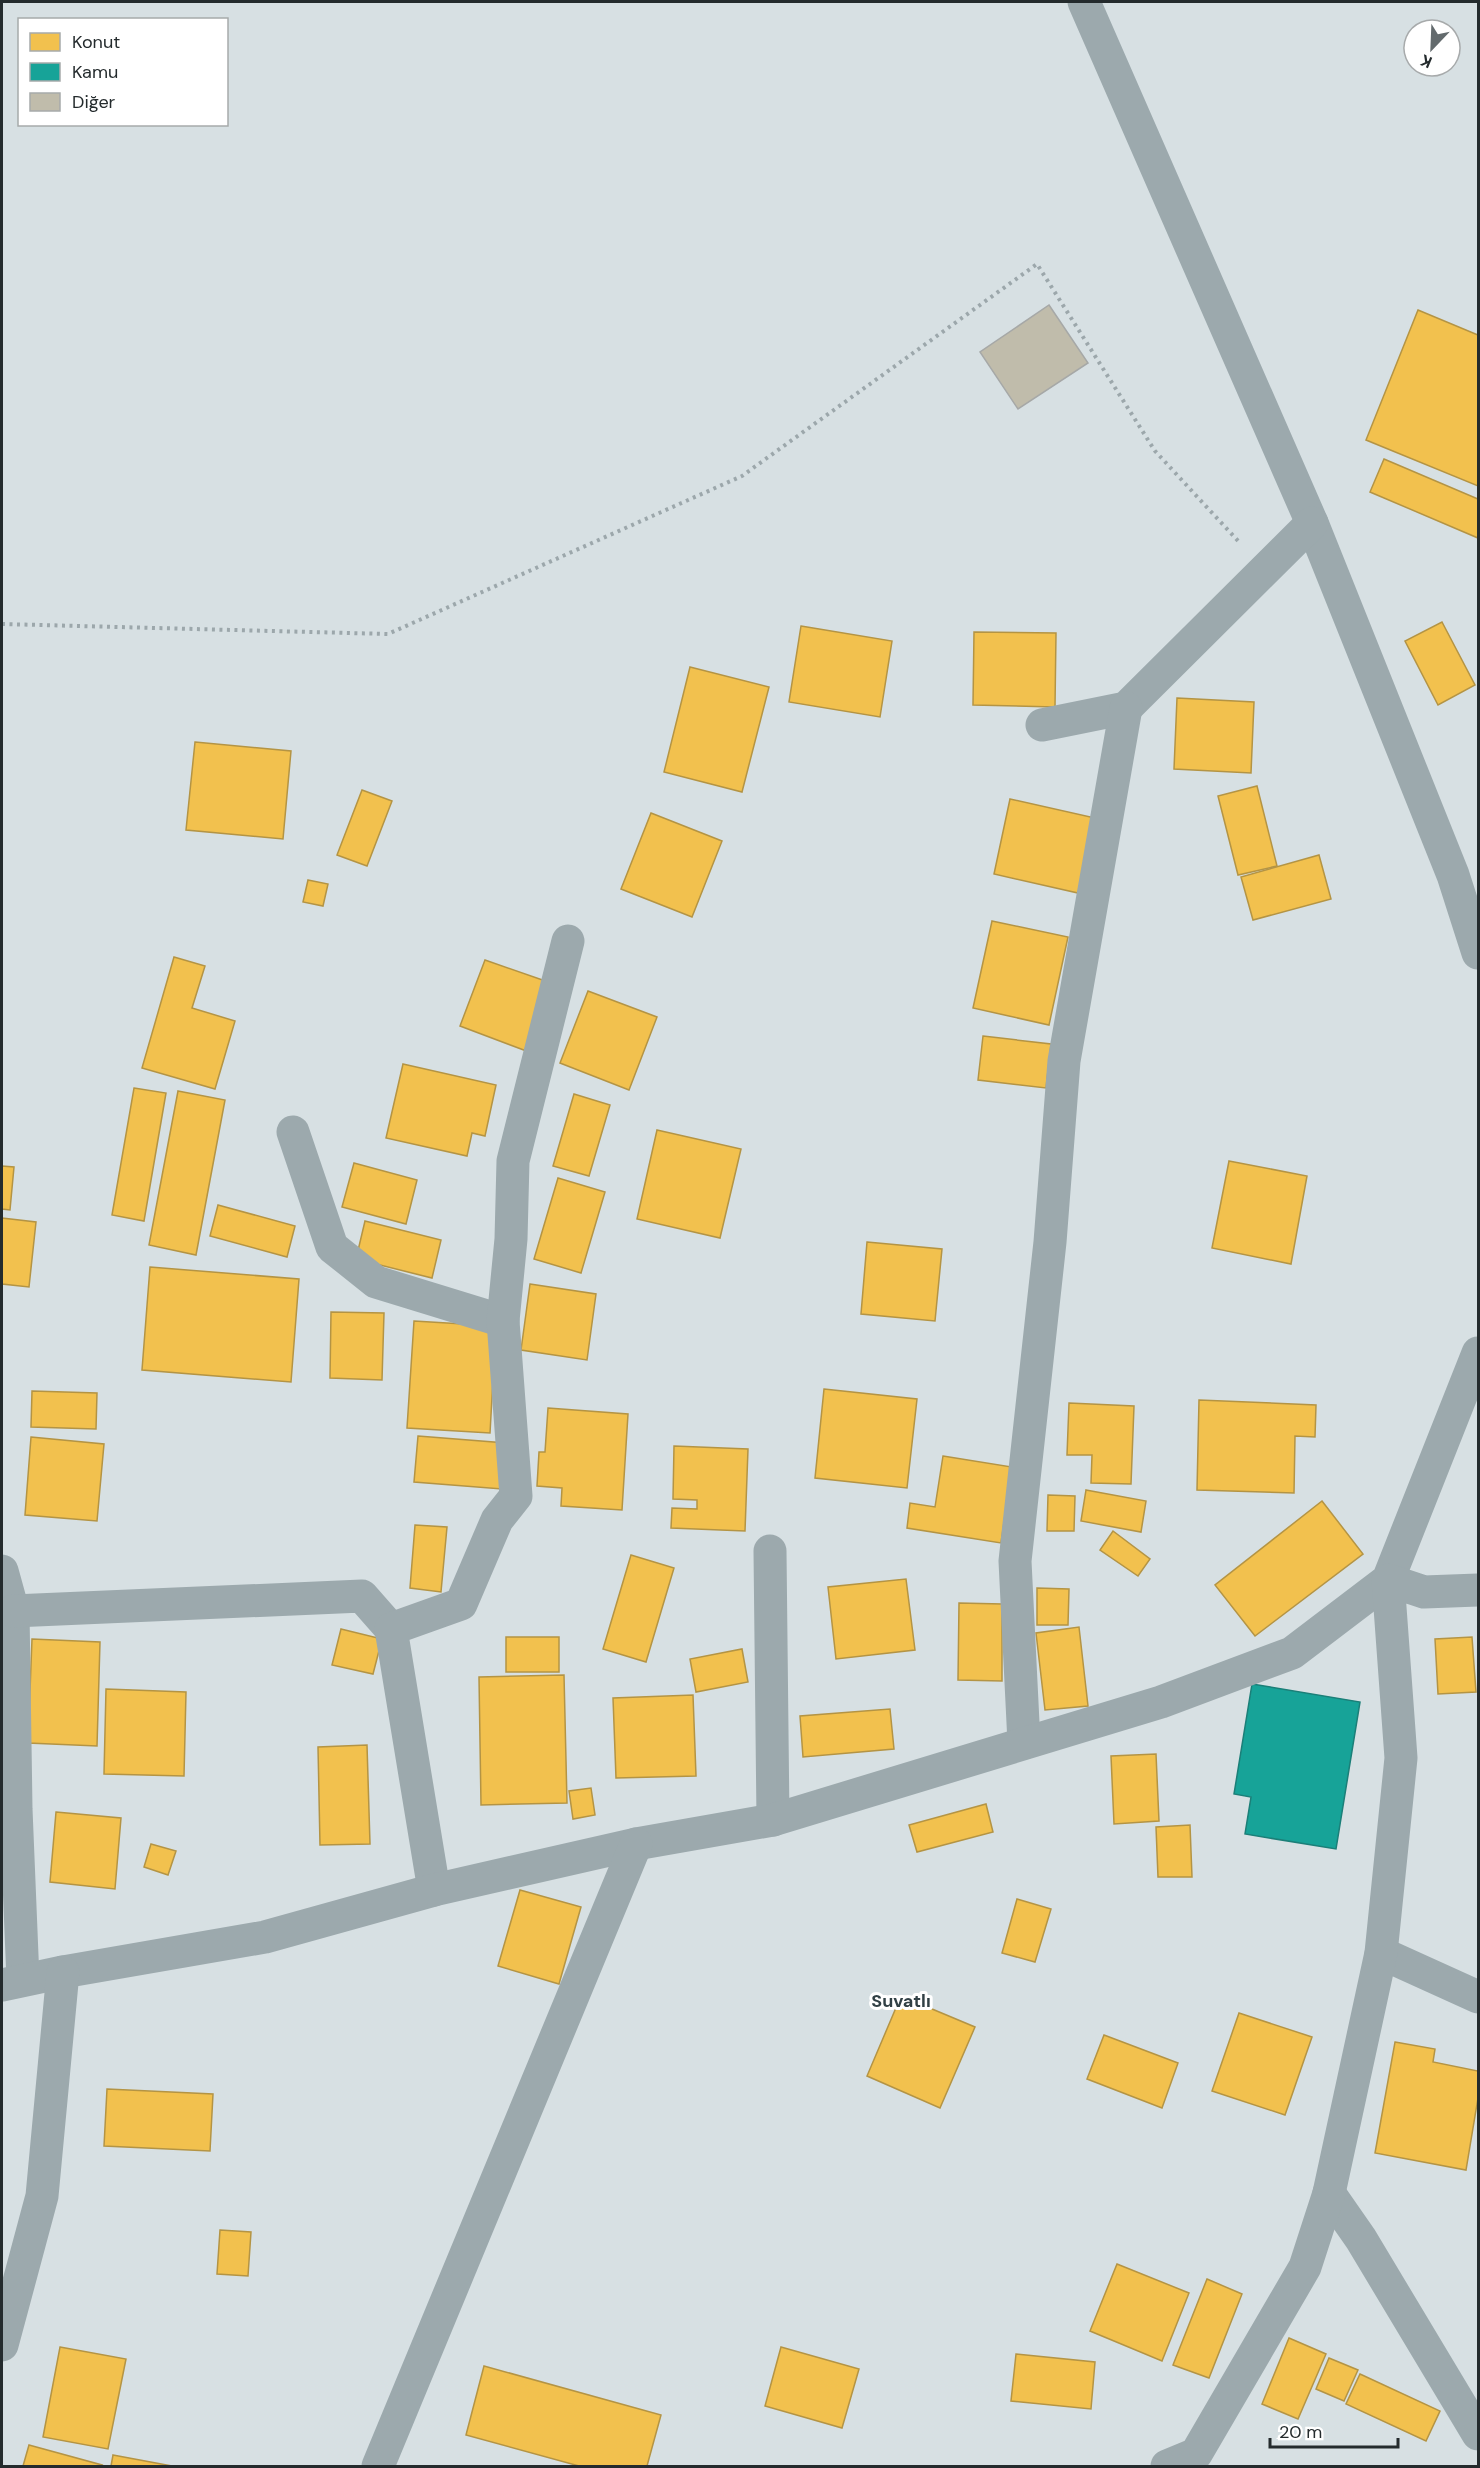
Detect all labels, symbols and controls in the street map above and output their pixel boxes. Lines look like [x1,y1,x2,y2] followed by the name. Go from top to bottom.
[18,18,228,126] legend
[1402,18,1462,78] north arrow
[72,30,120,54] text: Konut
[1417,49,1435,73] text: K
[72,60,118,84] text: Kamu
[72,90,116,114] text: Diğer
[871,1989,931,2013] district label: Suvatlı
[1270,2411,1398,2449] scale bar
[1279,2420,1322,2444] text: 20 m

